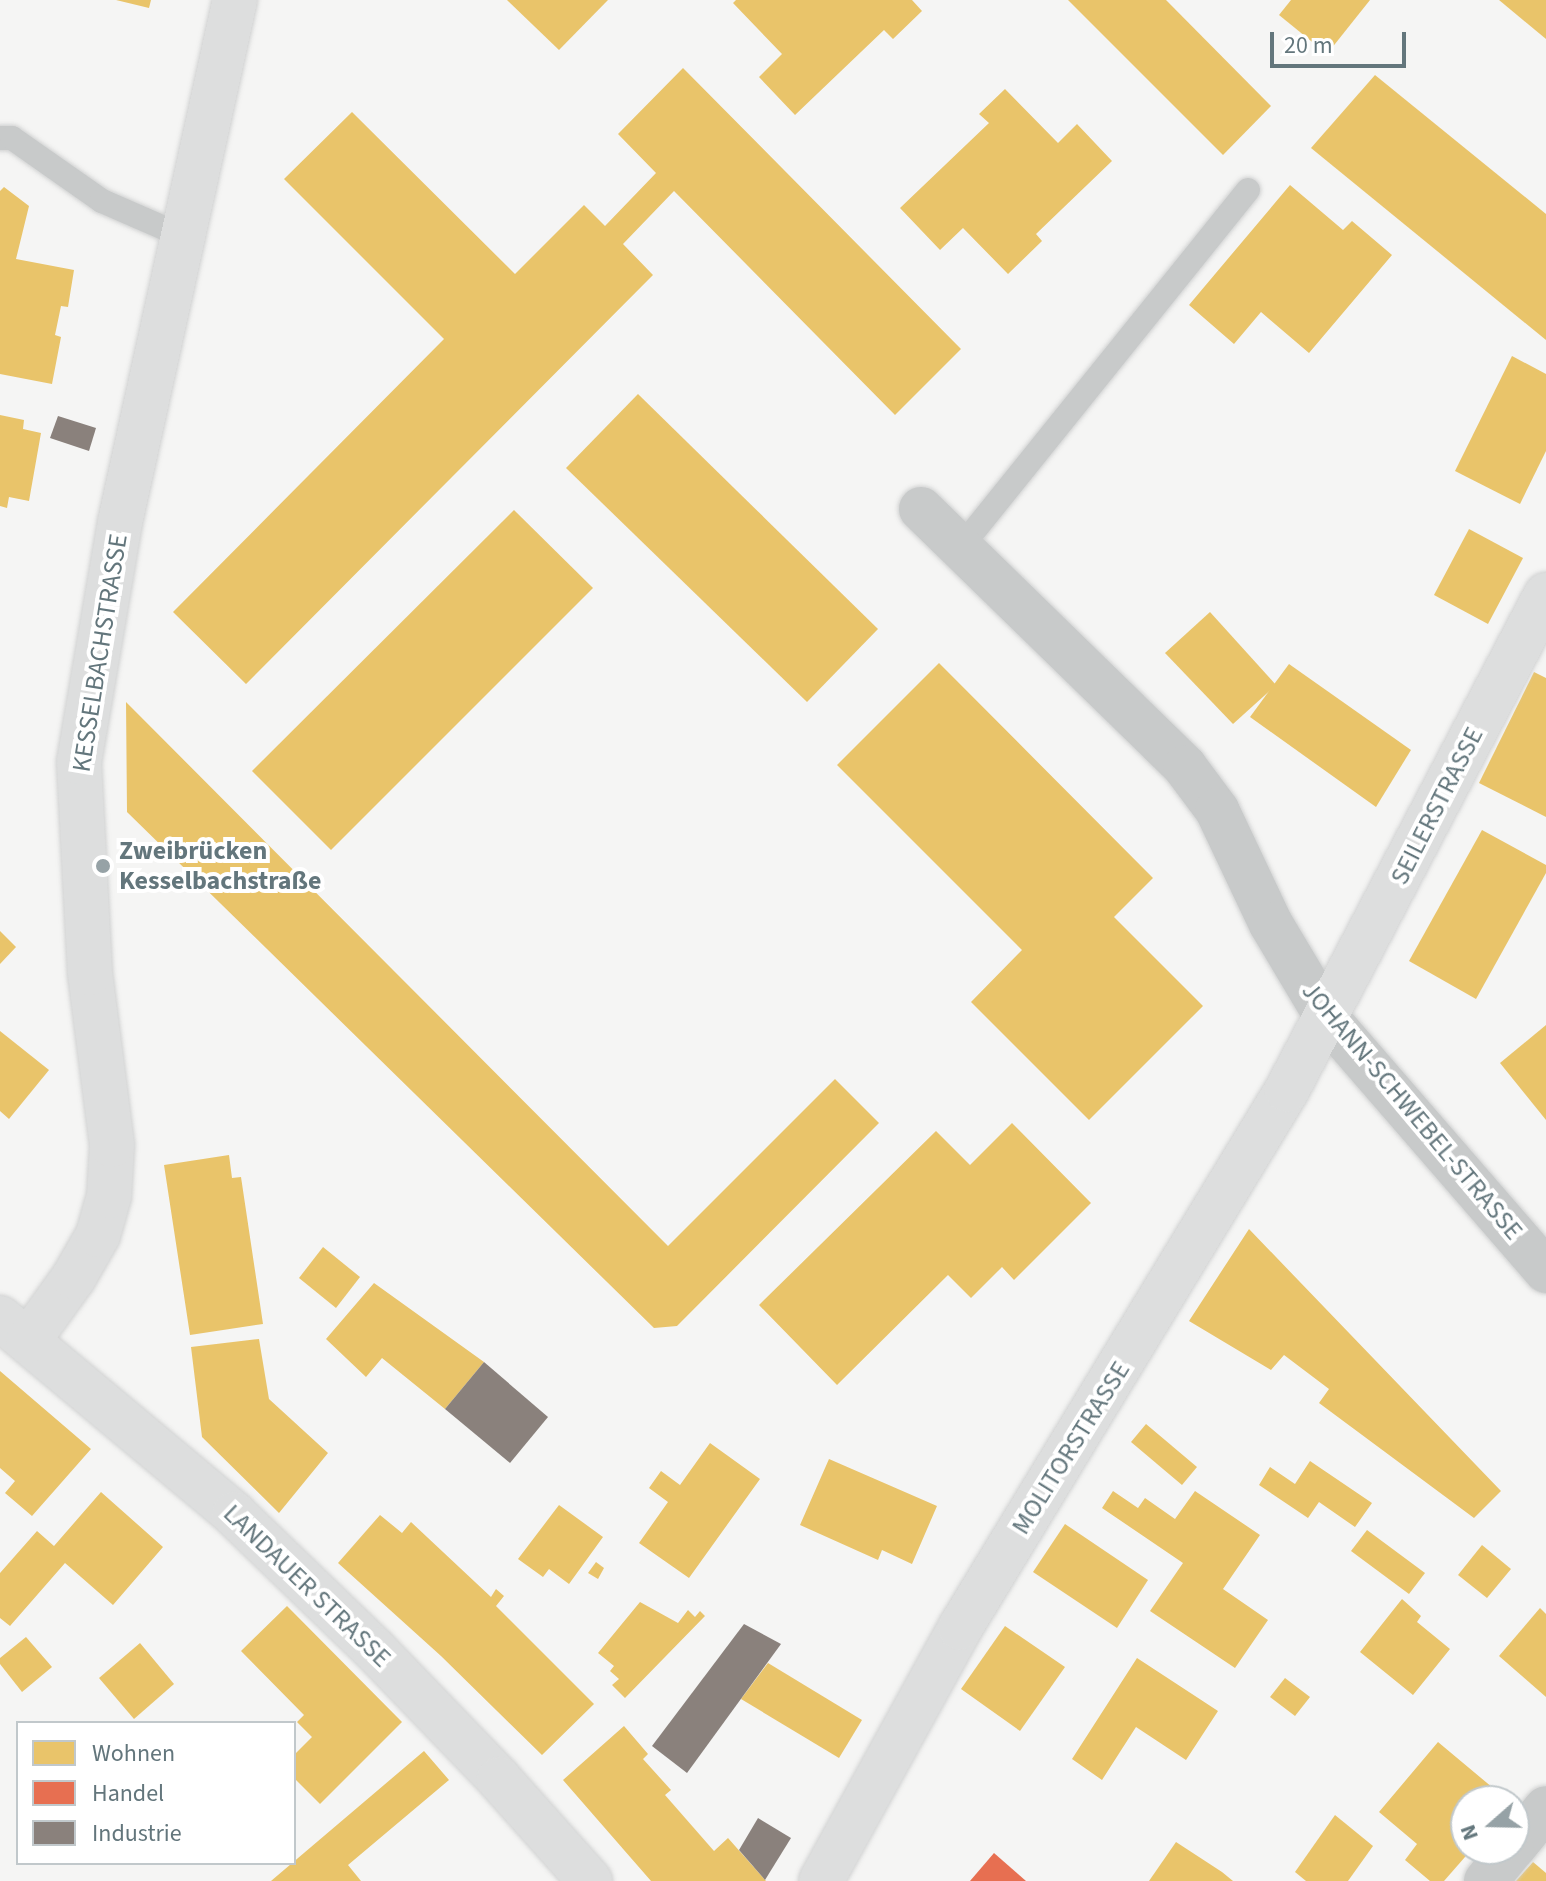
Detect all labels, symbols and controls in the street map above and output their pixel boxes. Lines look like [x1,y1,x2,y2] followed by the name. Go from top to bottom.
[1274,16,1410,66] scale bar
[1284,28,1333,63] text: 20 m
[66,532,134,774] street label: KESSELBACHSTRASSE
[1384,722,1490,890] street label: SEILERSTRASSE
[119,835,321,896] place label: Zweibrücken Kesselbachstraße
[94,857,112,875] marker: Zweibrücken Kesselbachstraße
[1295,976,1529,1246] street label: JOHANN-SCHWEBEL-STRASSE
[1005,1356,1137,1540] street label: MOLITORSTRASSE
[217,1498,397,1674] street label: LANDAUER STRASSE
[16,1721,296,1865] legend
[92,1736,175,1771] text: Wohnen
[92,1776,164,1811] text: Handel
[1450,1785,1530,1865] north arrow
[92,1816,182,1851] text: Industrie
[1452,1820,1487,1845] text: N

